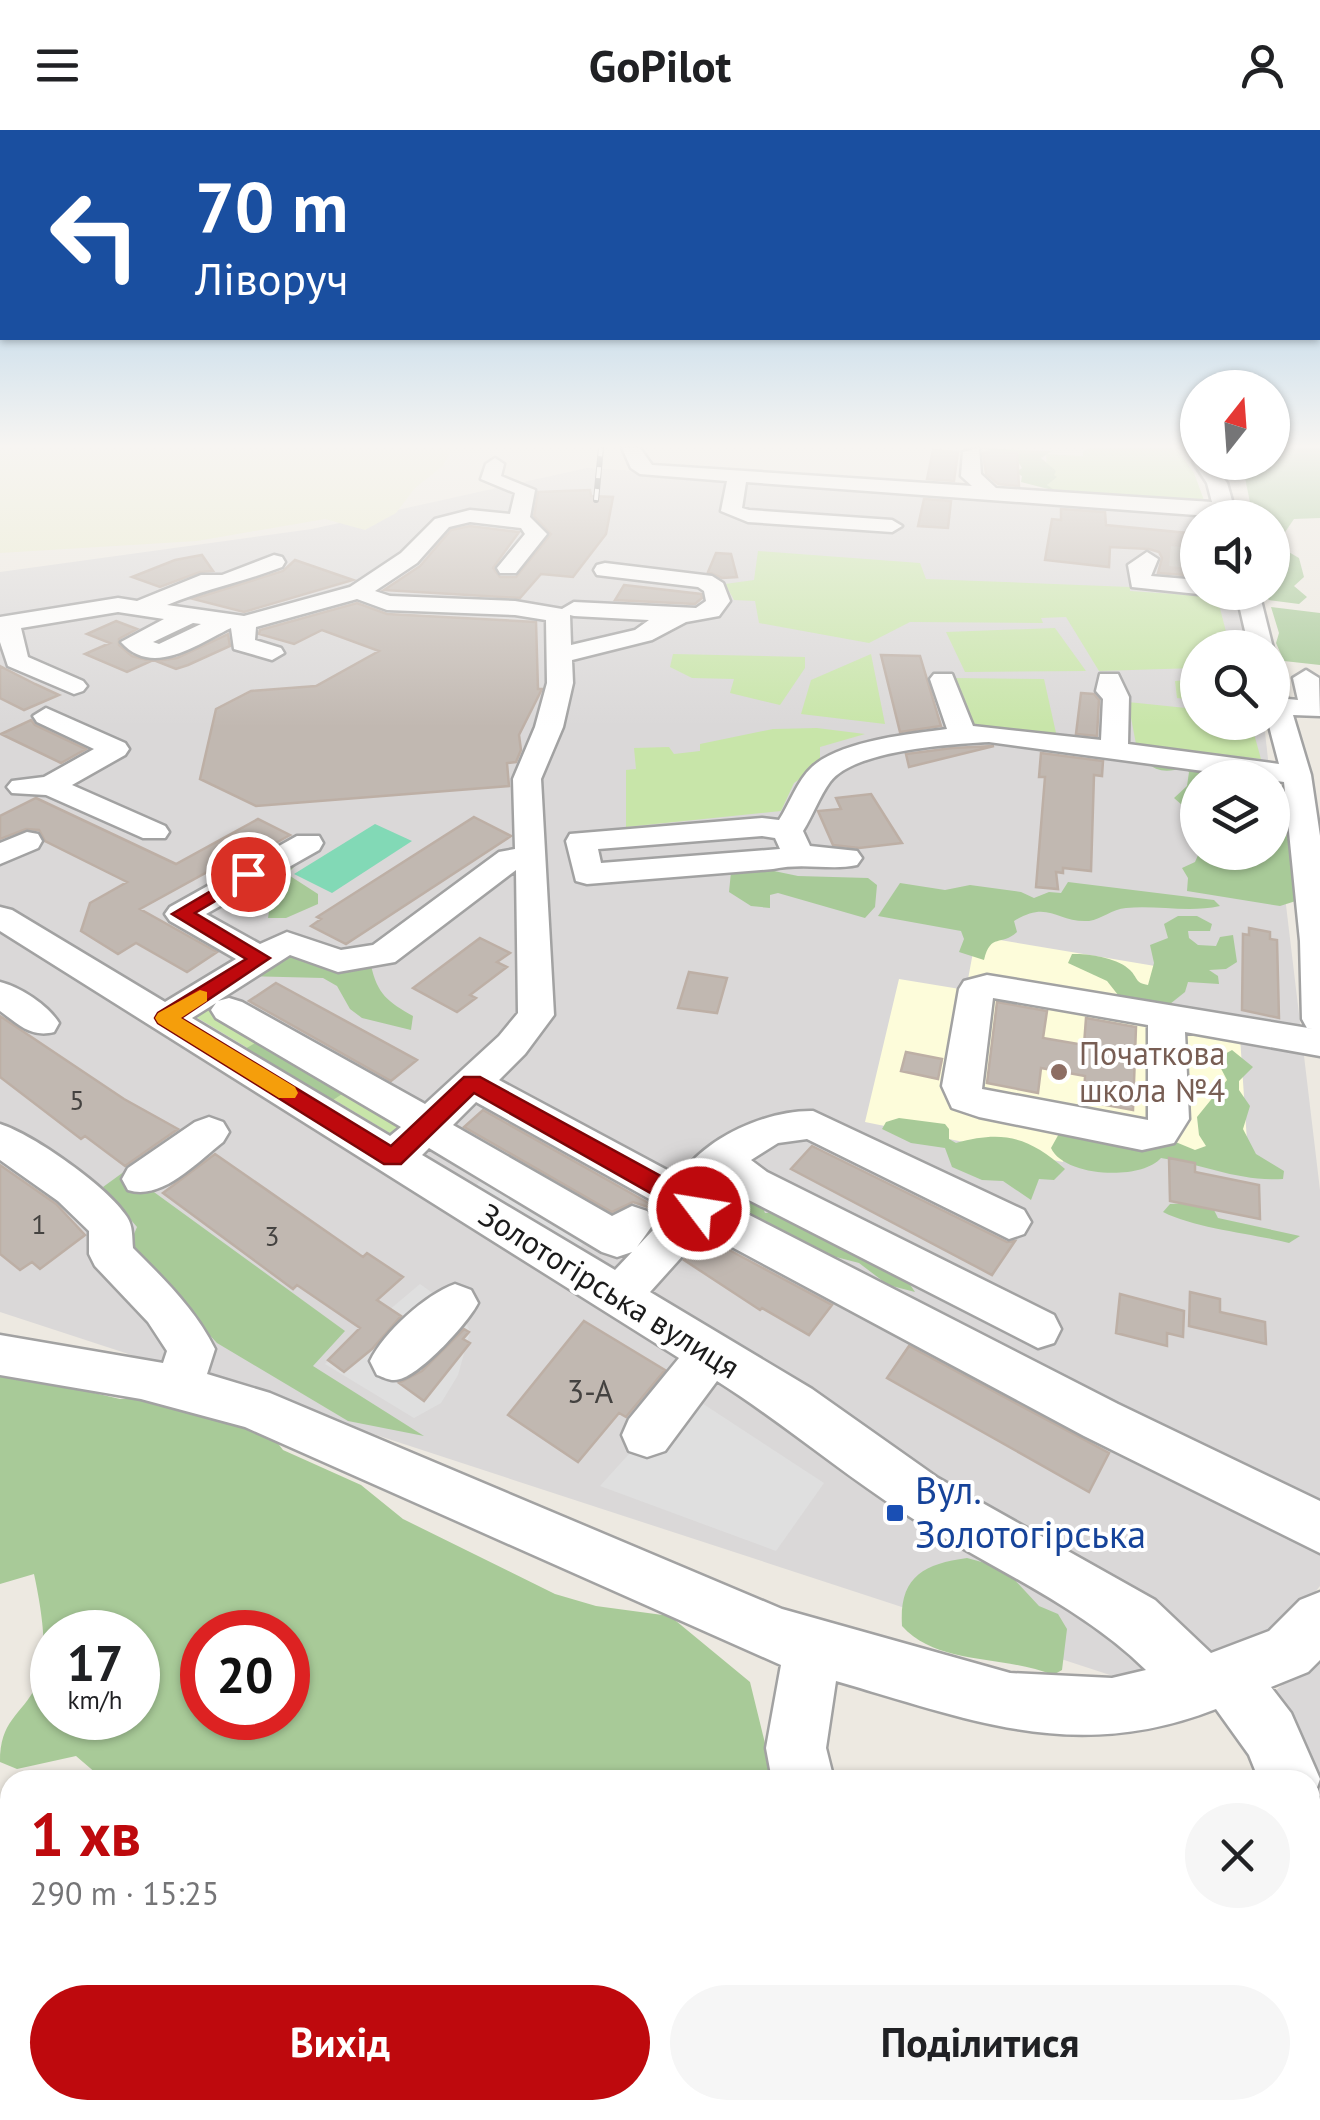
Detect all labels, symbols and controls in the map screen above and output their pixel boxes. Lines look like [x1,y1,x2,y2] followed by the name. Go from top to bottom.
[589,36,731,94] text: GoPilot
[30,38,85,93] icon: menu
[1235,38,1290,93] icon: person
[195,161,348,251] text: 70 m
[30,170,160,300] icon: left
[195,249,349,307] text: Ліворуч
[1180,370,1290,480] north arrow
[1180,370,1290,870] map controls
[1180,500,1290,610] button: sound
[1180,630,1290,740] button: search
[1180,760,1290,870] button: layers
[206,832,291,917] pin
[221,847,276,902] icon: arrive
[1079,1032,1225,1111] place label: Початкова школа №4
[1048,1061,1070,1083] marker: Початкова школа №4
[69,1081,85,1118] house number: 5
[647,1157,751,1261] position arrow
[471,1193,748,1387] street label: Золотогірська вулиця
[31,1205,47,1242] house number: 1
[264,1217,280,1254] house number: 3
[567,1370,613,1412] house number: 3-А
[915,1465,1146,1558] place label: Вул. Золотогірська
[884,1502,906,1524] marker: Вул. Золотогірська
[180,1610,310,1740] speed limit sign: 20
[67,1630,123,1695] text: 17
[68,1684,122,1716] text: km/h
[30,1795,141,1873] text: 1 хв
[1185,1803,1290,1908] button: close
[30,1872,219,1914] text: 290 m · 15:25
[30,1985,650,2100] button: Вихід
[670,1985,1290,2100] button: Поділитися

